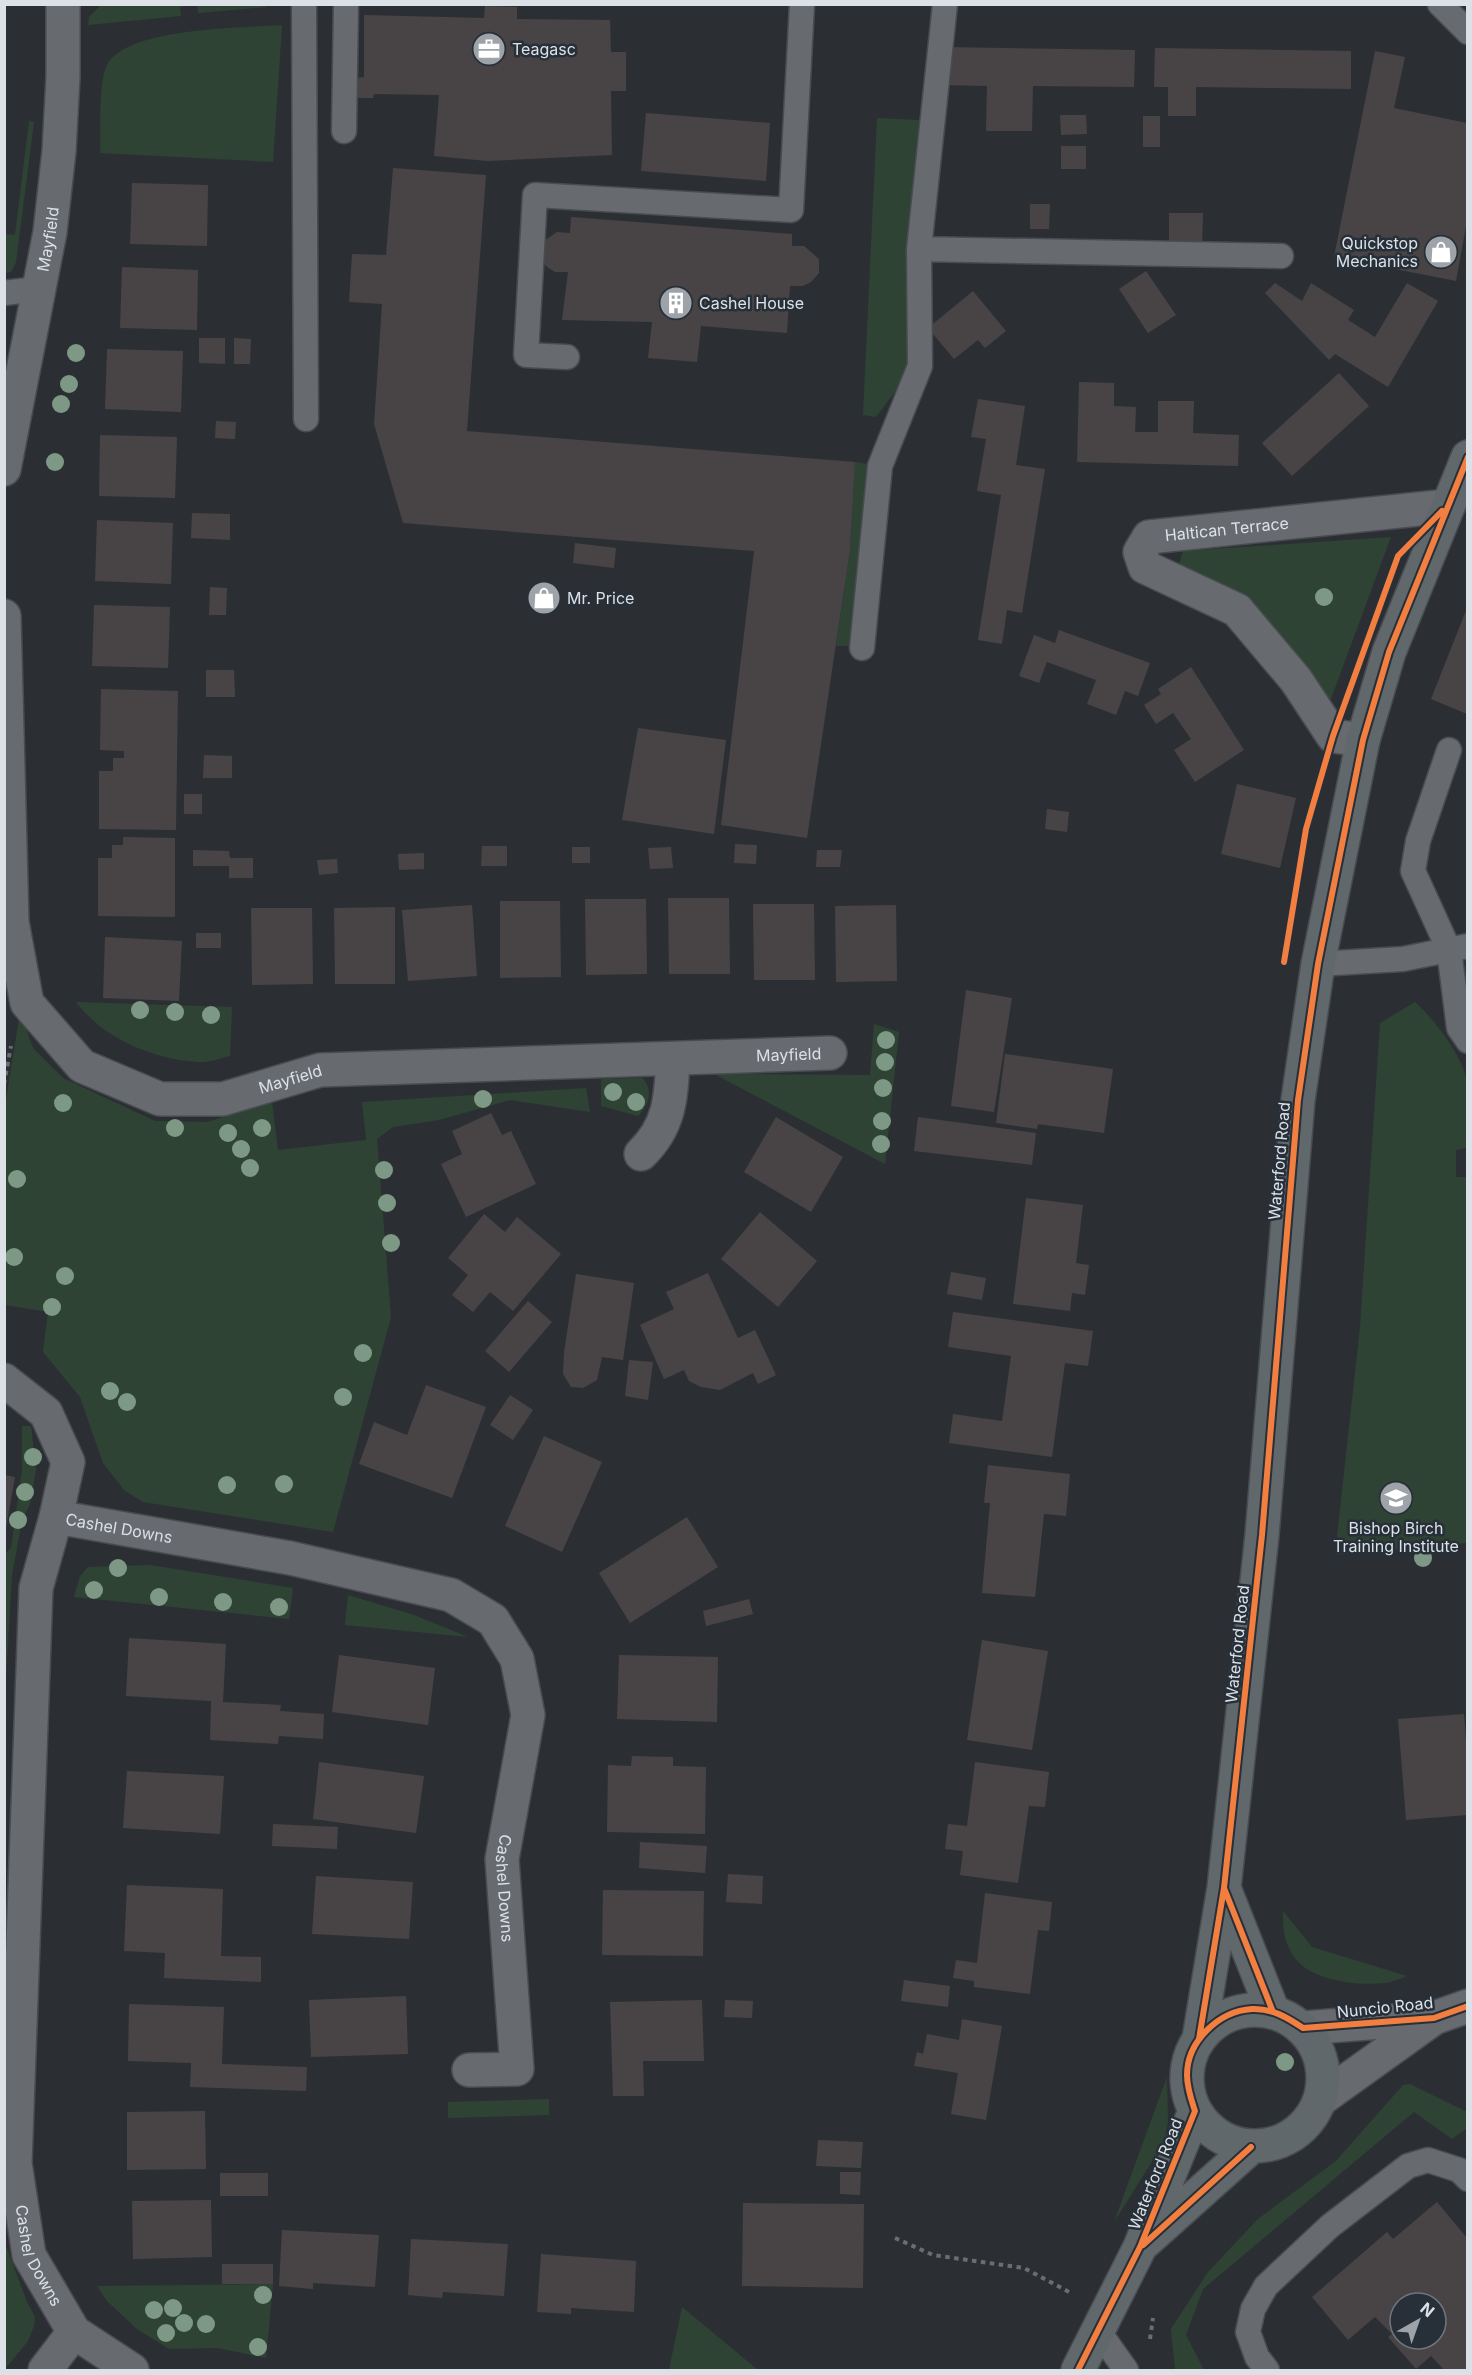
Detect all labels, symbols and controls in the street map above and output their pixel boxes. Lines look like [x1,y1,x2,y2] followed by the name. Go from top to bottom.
[471,31,507,67] office icon: Teagasc
[512,39,576,59] place label: Teagasc
[33,206,63,273] street label: Mayfield
[1336,233,1418,271] place label: Quickstop Mechanics
[1423,234,1459,270] shop icon: Quickstop Mechanics
[658,285,694,321] building icon: Cashel House
[699,293,804,313] place label: Cashel House
[1164,513,1290,545] street label: Haltican Terrace
[526,580,562,616] shop icon: Mr. Price
[567,588,634,608] place label: Mr. Price
[756,1043,822,1065] street label: Mayfield
[256,1060,324,1098] street label: Mayfield
[1264,1101,1294,1221] street label: Waterford Road
[1378,1480,1414,1516] school or university icon: Bishop Birch Training Institute
[64,1509,174,1547] street label: Cashel Downs
[1333,1518,1459,1556] place label: Bishop Birch Training Institute
[1221,1584,1253,1704] street label: Waterford Road
[491,1833,518,1943] street label: Cashel Downs
[1336,1992,1434,2022] street label: Nuncio Road
[1124,2115,1186,2233] street label: Waterford Road
[11,2203,67,2310] street label: Cashel Downs
[1388,2291,1448,2351] north arrow
[1417,2298,1439,2321] text: N

